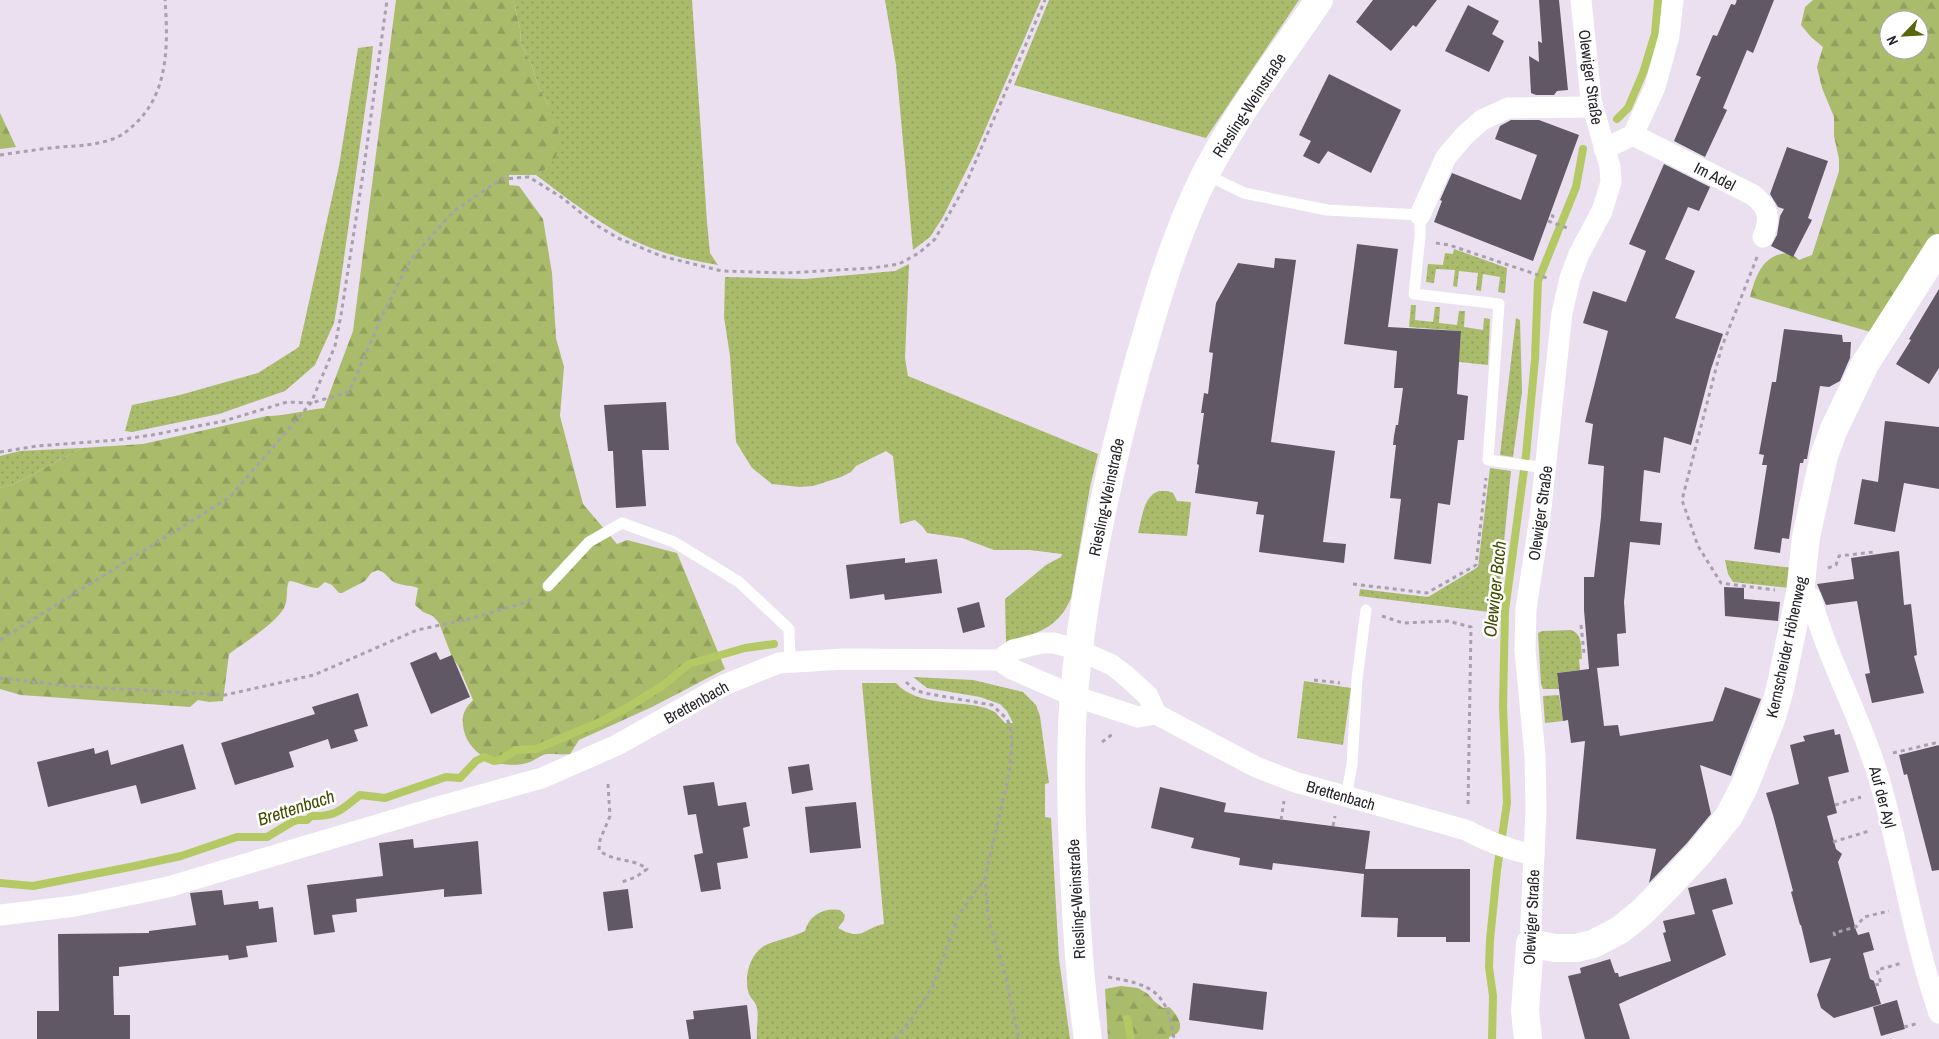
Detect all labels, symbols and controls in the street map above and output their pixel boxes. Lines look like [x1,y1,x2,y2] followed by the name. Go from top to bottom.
[1879,10,1929,60] north arrow
[1573,28,1609,126] street label: Olewiger Straße
[1882,33,1902,48] text: N
[1207,49,1291,161] street label: Riesling-Weinstraße
[1691,156,1740,196] street label: Im Adel
[1083,436,1129,558] street label: Riesling-Weinstraße
[1522,464,1558,562] street label: Olewiger Straße
[1477,540,1512,638] water label: Olewiger Bach
[1760,573,1812,720] street label: Kernscheider Höhenweg
[660,675,732,729] street label: Brettenbach
[1864,763,1902,830] street label: Auf der Ayl
[1304,775,1378,815] street label: Brettenbach
[254,783,338,832] water label: Brettenbach
[1062,838,1090,960] street label: Riesling-Weinstraße
[1518,869,1544,965] street label: Olewiger Straße

